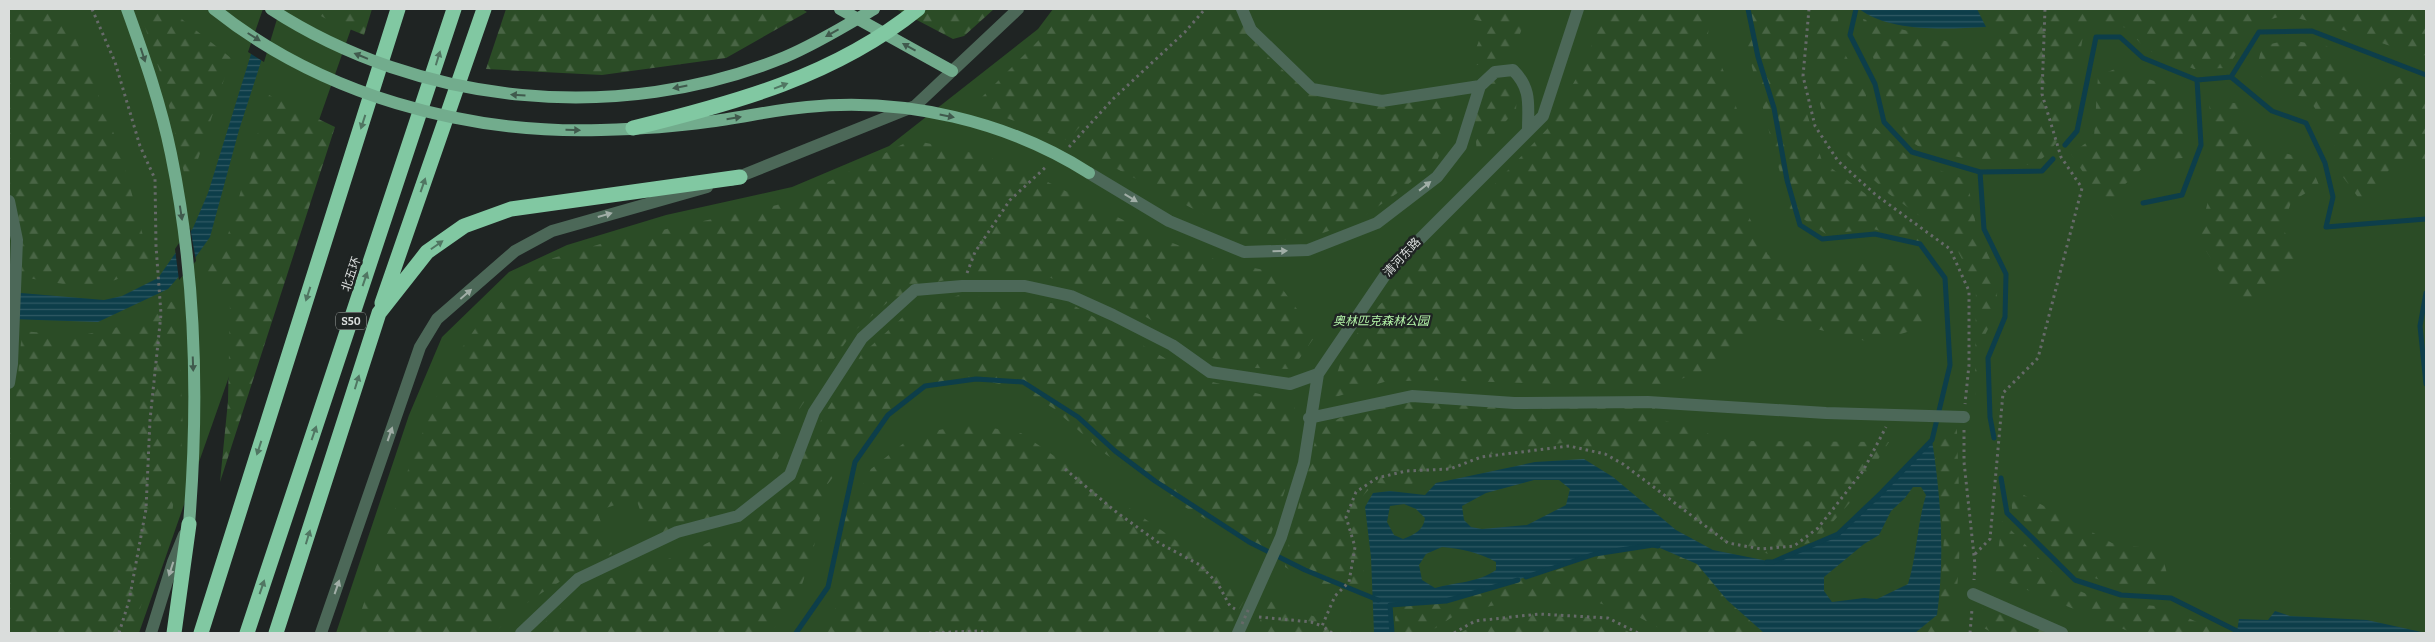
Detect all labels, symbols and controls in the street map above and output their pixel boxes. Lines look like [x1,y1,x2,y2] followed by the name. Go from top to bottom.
[825,29,840,37] one-way arrow
[247,33,260,42] one-way arrow
[902,43,917,51] one-way arrow
[139,48,147,63] one-way arrow
[354,51,368,59] one-way arrow
[435,51,443,66] one-way arrow
[774,82,789,90] one-way arrow
[672,84,688,92] one-way arrow
[510,91,526,99] one-way arrow
[940,112,955,120] one-way arrow
[726,113,742,121] one-way arrow
[358,115,366,130] one-way arrow
[565,126,581,134] one-way arrow
[420,177,427,192] one-way arrow
[1418,180,1431,191] one-way arrow
[1124,193,1137,202] one-way arrow
[177,205,185,221] one-way arrow
[597,211,612,219] one-way arrow
[1381,235,1423,279] street label: 清河东路
[430,240,444,250] one-way arrow
[1273,247,1289,255] one-way arrow
[339,255,363,293] street label: 北五环
[361,271,369,286] one-way arrow
[304,286,312,301] one-way arrow
[459,288,471,300] one-way arrow
[336,312,366,330] road number: S50
[1333,314,1431,328] park label: 奥林匹克森林公园
[189,356,197,372] one-way arrow
[353,374,361,389] one-way arrow
[310,425,318,440] one-way arrow
[387,426,394,441] one-way arrow
[255,441,263,456] one-way arrow
[305,529,313,544] one-way arrow
[167,562,175,577] one-way arrow
[258,579,266,594] one-way arrow
[333,579,341,594] one-way arrow

